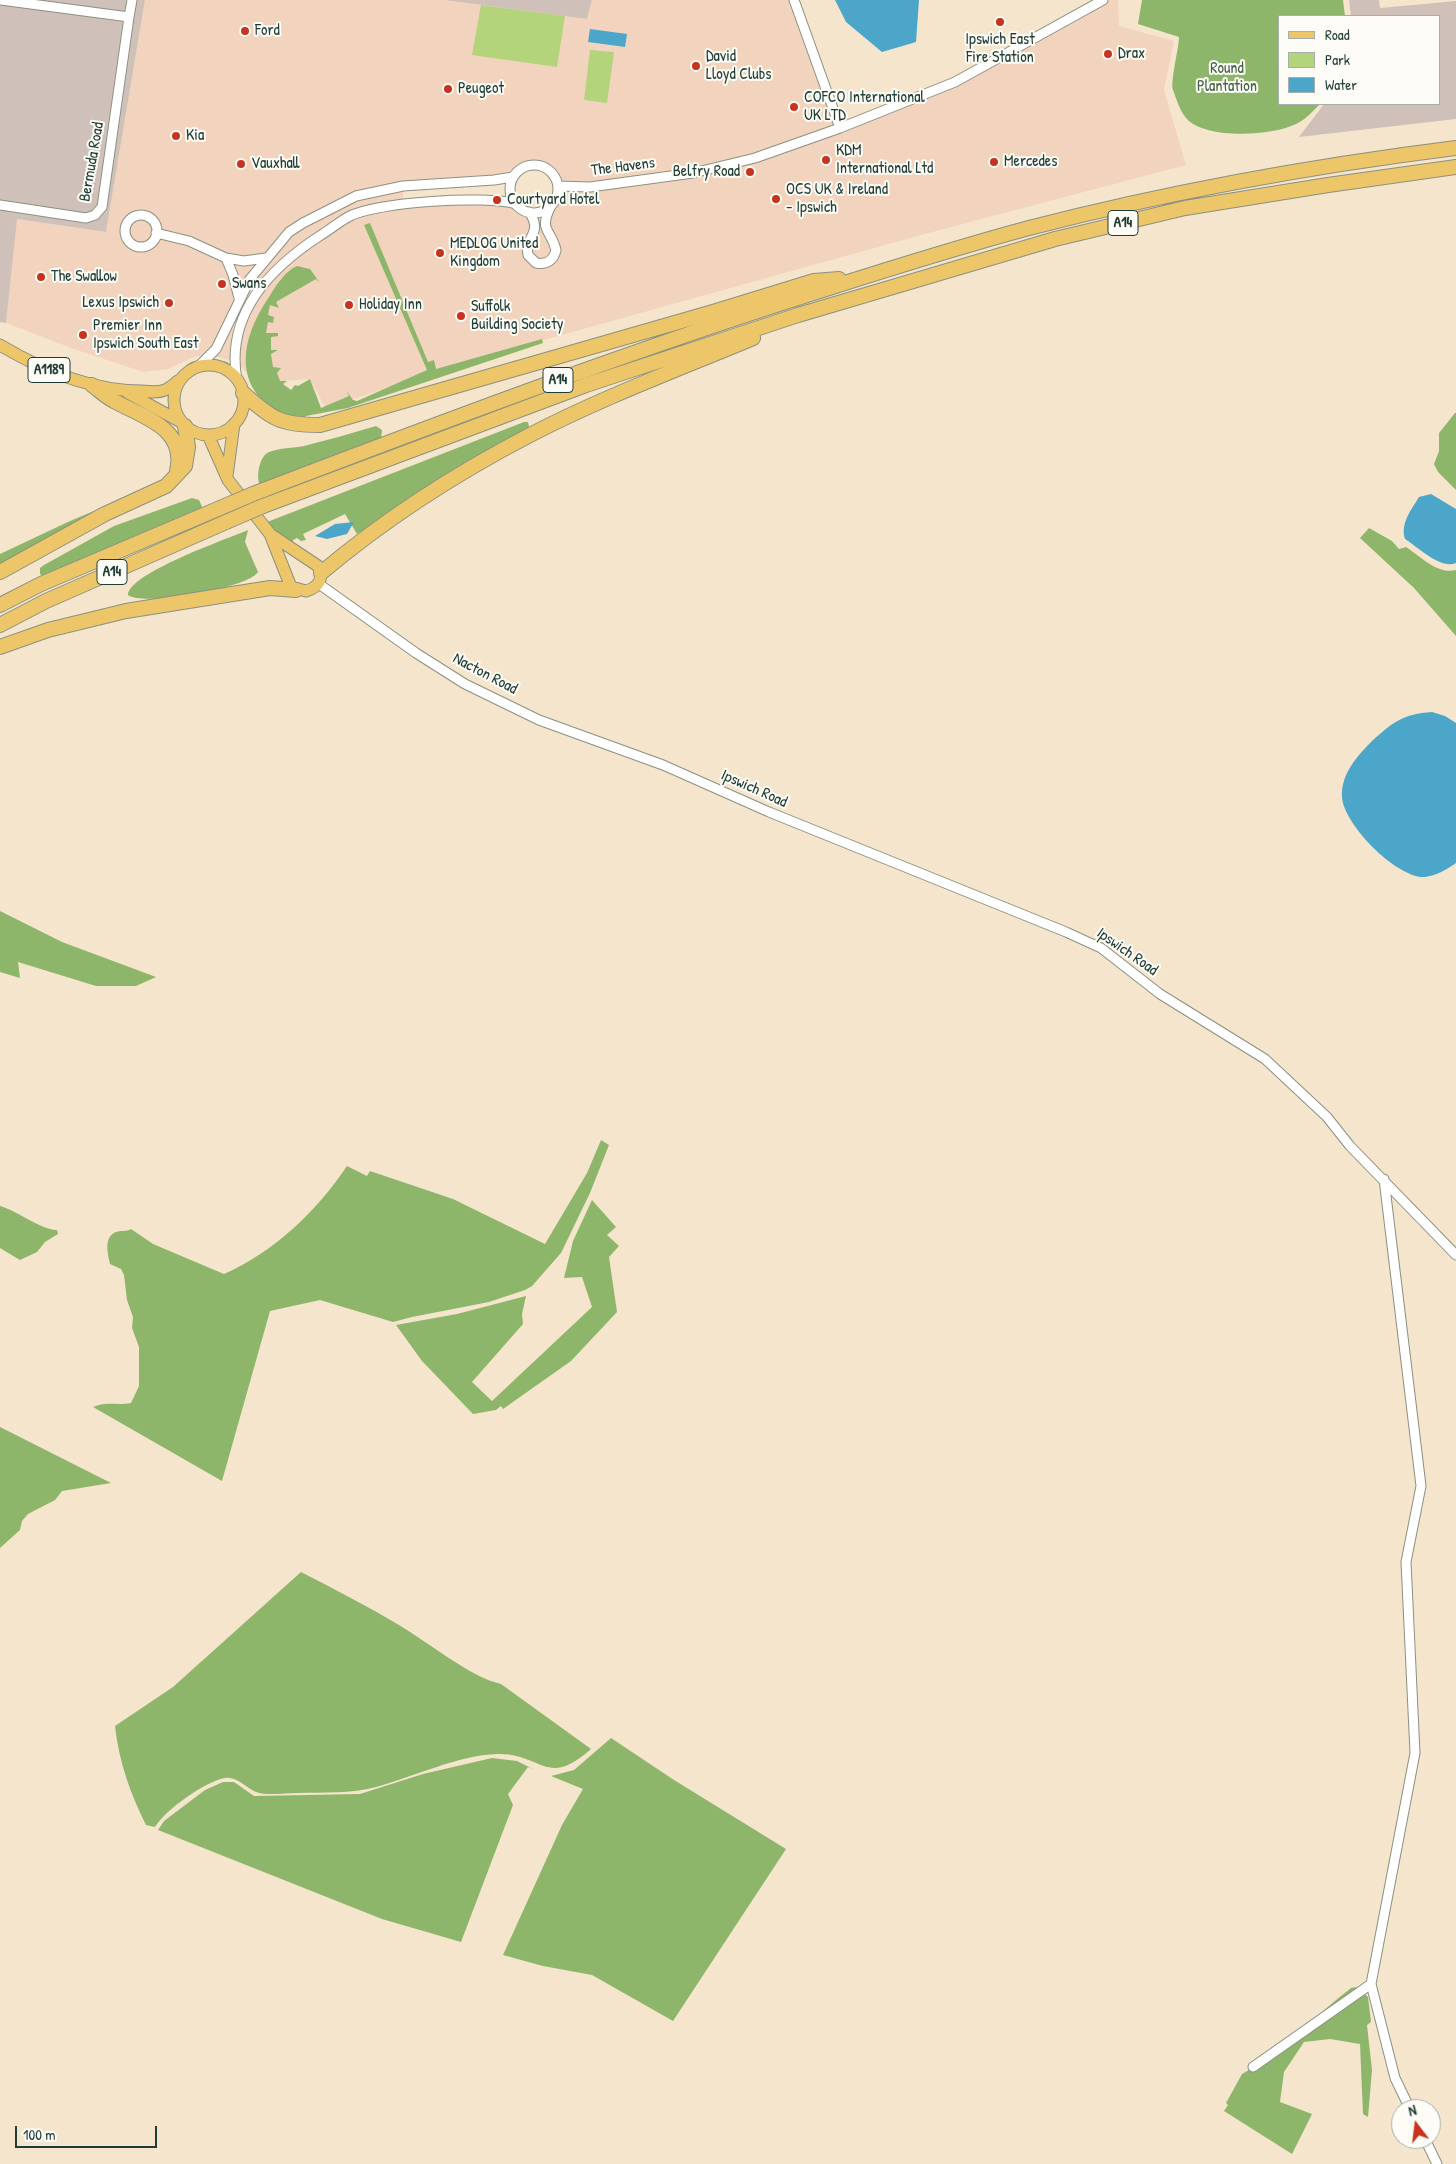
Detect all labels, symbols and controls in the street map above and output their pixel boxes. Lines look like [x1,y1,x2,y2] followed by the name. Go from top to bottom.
[1278,15,1441,105] legend
[994,16,1006,28] marker: Ipswich East Fire Station
[255,21,280,41] place label: Ford
[1325,24,1350,45] text: Road
[239,25,251,37] marker: Ford
[965,30,1035,68] place label: Ipswich East Fire Station
[1118,44,1145,64] place label: Drax
[706,47,772,85] place label: David Lloyd Clubs
[1102,48,1114,60] marker: Drax
[1325,49,1350,70] text: Park
[1197,59,1257,97] park label: Round Plantation
[690,60,702,72] marker: David Lloyd Clubs
[1325,74,1357,95] text: Water
[458,79,504,99] place label: Peugeot
[442,83,454,95] marker: Peugeot
[804,88,925,126] place label: COFCO International UK LTD
[788,101,800,113] marker: COFCO International UK LTD
[76,121,108,203] street label: Bermuda Road
[186,126,204,146] place label: Kia
[170,130,182,142] marker: Kia
[836,141,933,179] place label: KDM International Ltd
[1004,152,1057,172] place label: Mercedes
[251,154,300,174] place label: Vauxhall
[590,154,656,180] street label: The Havens
[820,154,832,166] marker: KDM International Ltd
[988,156,1000,168] marker: Mercedes
[235,158,247,170] marker: Vauxhall
[673,162,740,182] place label: Belfry Road
[744,166,756,178] marker: Belfry Road
[786,180,888,218] place label: OCS UK & Ireland - Ipswich
[507,190,599,210] place label: Courtyard Hotel
[770,193,782,205] marker: OCS UK & Ireland - Ipswich
[491,194,503,206] marker: Courtyard Hotel
[1108,210,1138,236] road number: A14
[450,234,538,272] place label: MEDLOG United Kingdom
[434,247,446,259] marker: MEDLOG United Kingdom
[51,267,117,287] place label: The Swallow
[35,271,47,283] marker: The Swallow
[232,274,266,294] place label: Swans
[216,278,228,290] marker: Swans
[83,293,159,313] place label: Lexus Ipswich
[359,295,422,315] place label: Holiday Inn
[163,297,175,309] marker: Lexus Ipswich
[471,297,563,335] place label: Suffolk Building Society
[343,299,355,311] marker: Holiday Inn
[455,310,467,322] marker: Suffolk Building Society
[93,316,198,354] place label: Premier Inn Ipswich South East
[77,329,89,341] marker: Premier Inn Ipswich South East
[28,358,70,382] road number: A1189
[543,368,573,392] road number: A14
[97,560,127,584] road number: A14
[450,649,520,699] street label: Nacton Road
[718,766,790,812] street label: Ipswich Road
[1093,924,1161,980] street label: Ipswich Road
[1391,2099,1441,2149] north arrow
[1406,2100,1418,2120] text: N
[18,2116,160,2148] scale bar
[23,2124,56,2145] text: 100 m

